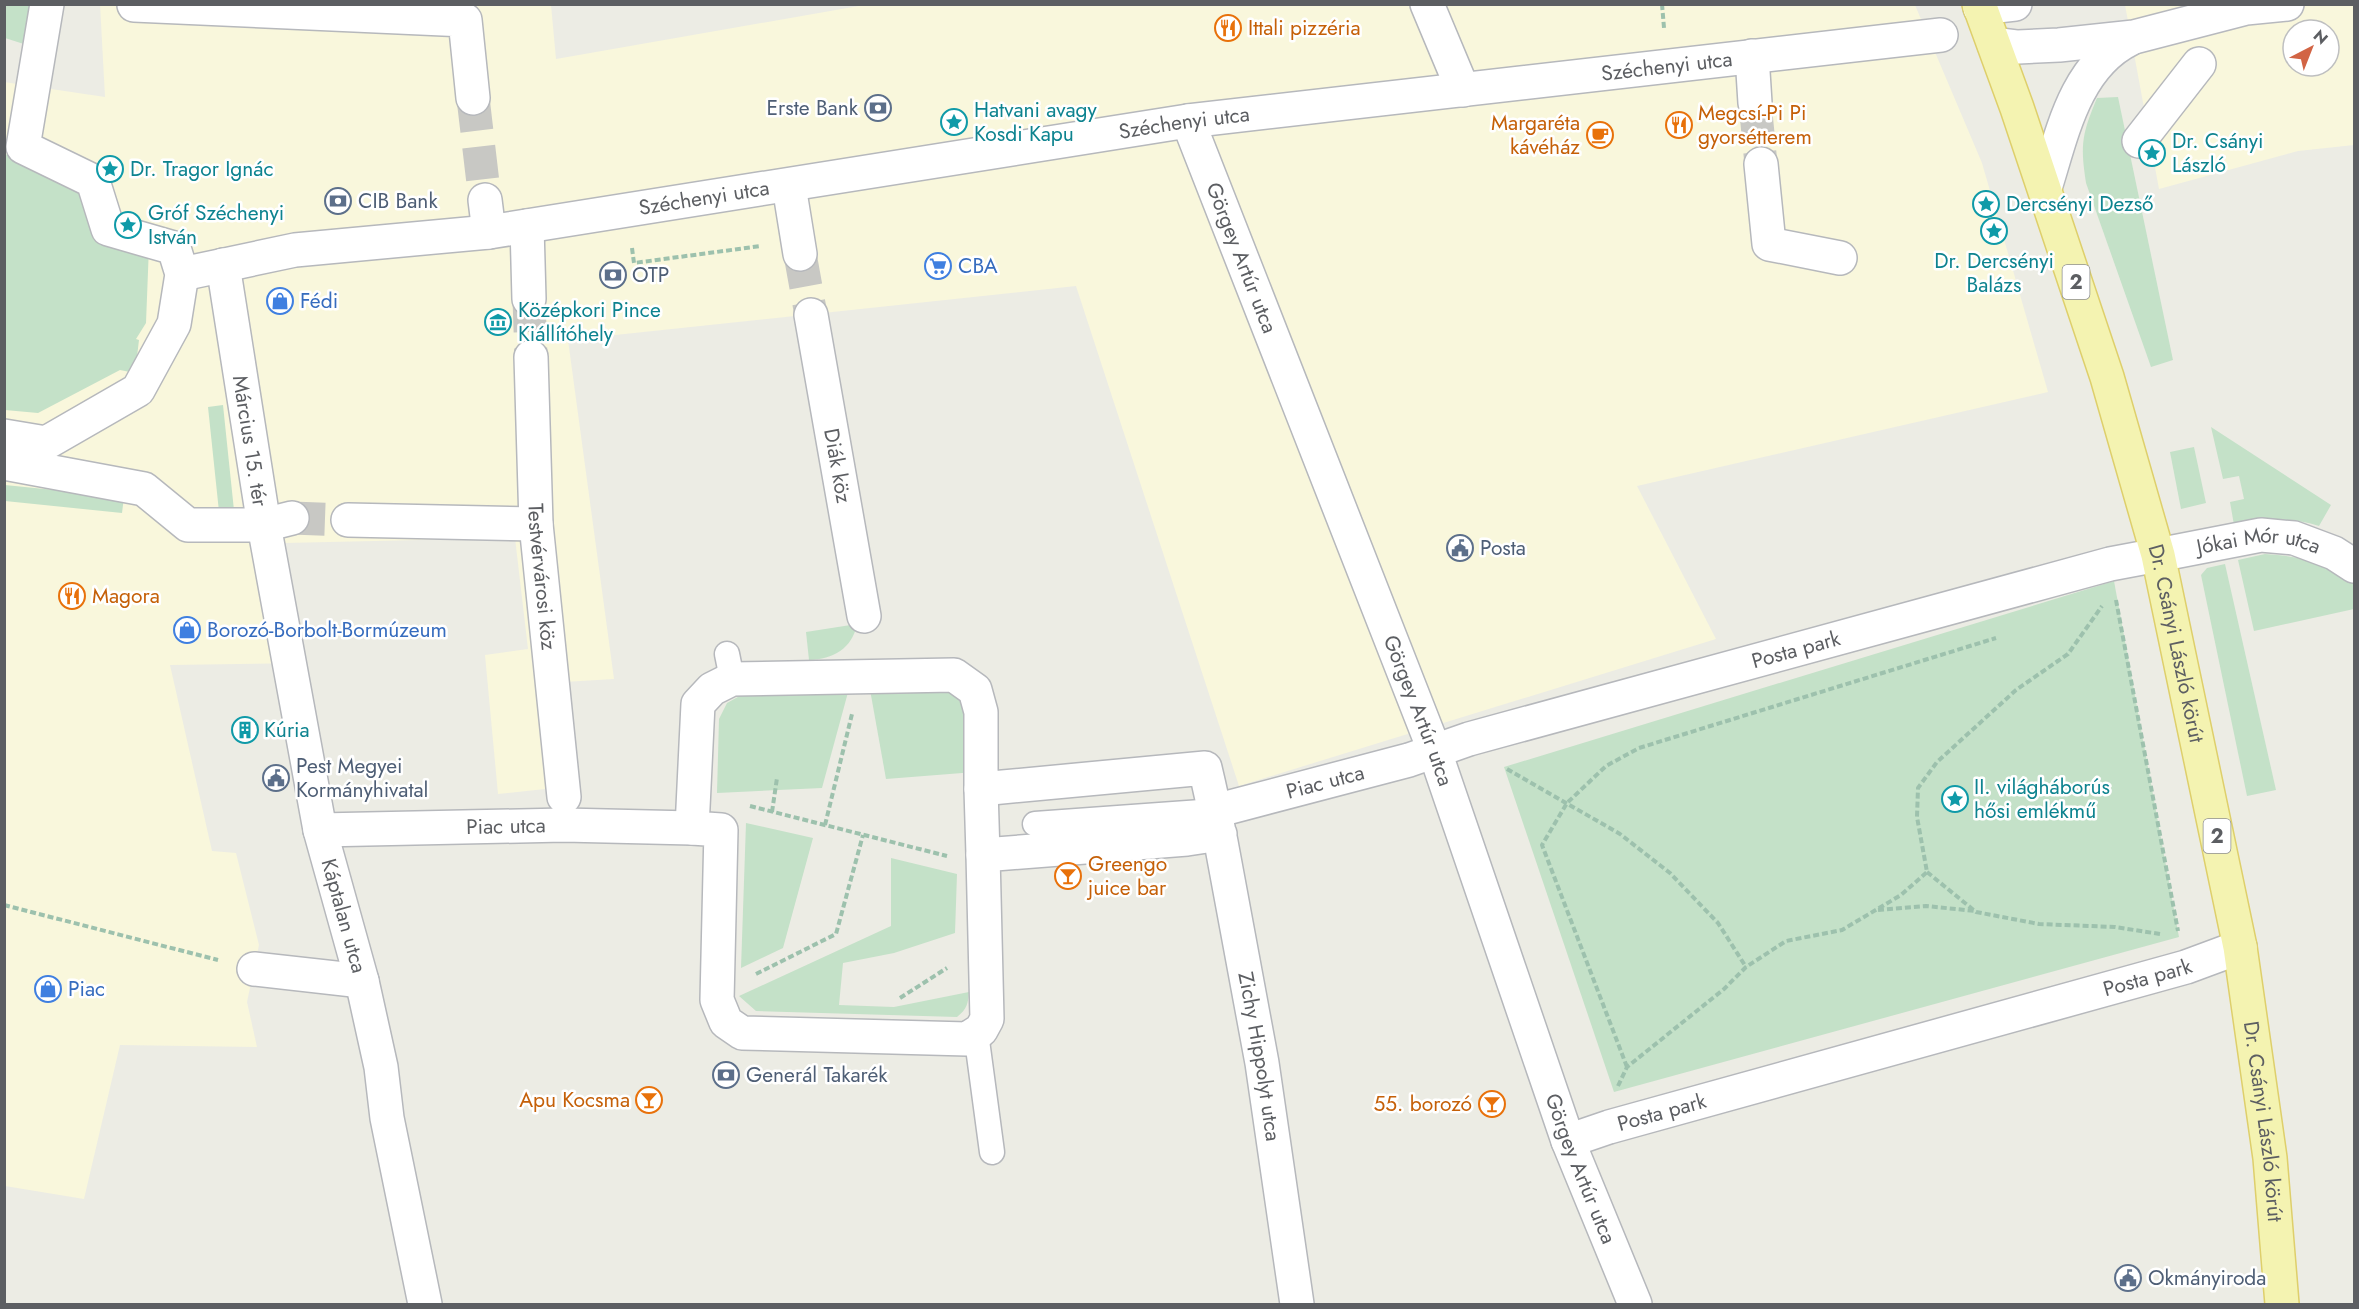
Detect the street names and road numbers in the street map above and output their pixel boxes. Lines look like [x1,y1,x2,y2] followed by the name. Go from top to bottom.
[1600,44,1734,89] street label: Széchenyi utca
[1117,99,1251,147] street label: Széchenyi utca
[637,173,771,223] street label: Széchenyi utca
[1199,178,1285,338] street label: Görgey Artúr utca
[2062,265,2090,299] road number: 2
[225,373,275,509] street label: Március 15. tér
[816,426,859,506] street label: Diák köz
[520,503,564,652] street label: Testvérvárosi köz
[2191,520,2325,563] street label: Jókai Mór utca
[2141,541,2212,745] street label: Dr. Csányi László körút
[1748,623,1844,676] street label: Posta park
[1376,631,1461,790] street label: Görgey Artúr utca
[1283,757,1368,807] street label: Piac utca
[466,810,546,842] street label: Piac utca
[2204,819,2230,853] road number: 2
[314,855,374,977] street label: Káptalan utca
[2100,951,2197,1004] street label: Posta park
[1230,970,1288,1143] street label: Zichy Hippolyt utca
[2236,1019,2290,1223] street label: Dr. Csányi László körút
[1614,1086,1710,1139] street label: Posta park
[1538,1089,1624,1249] street label: Görgey Artúr utca

